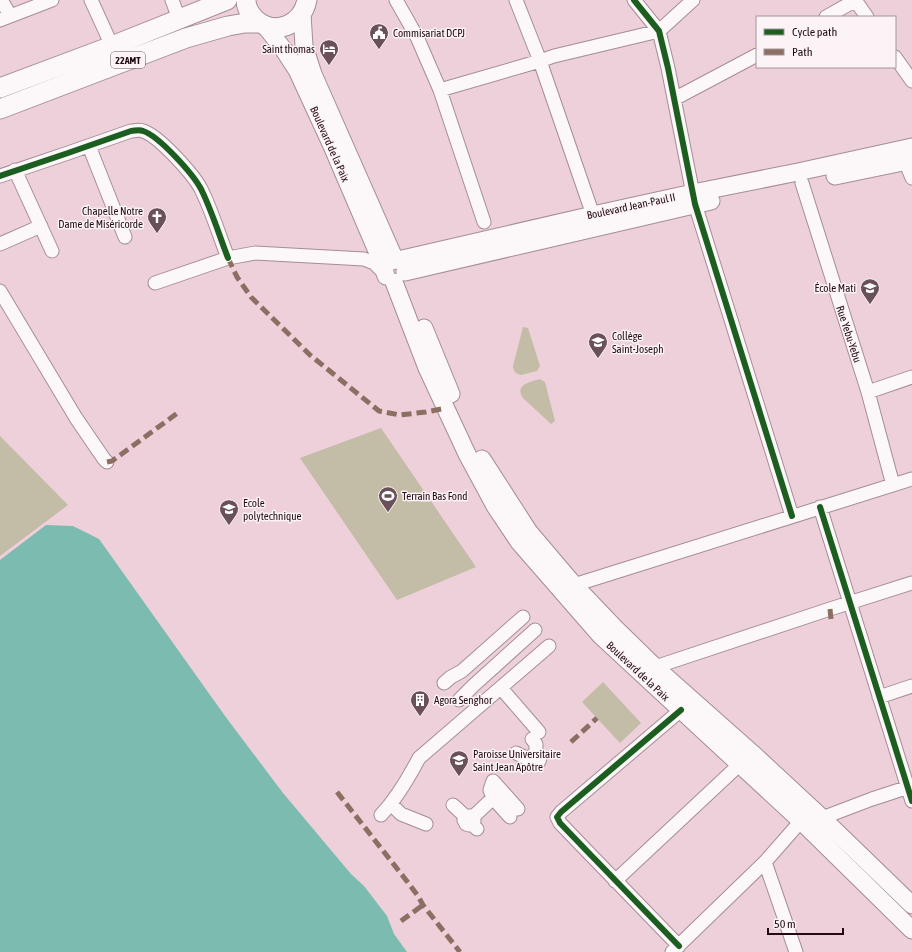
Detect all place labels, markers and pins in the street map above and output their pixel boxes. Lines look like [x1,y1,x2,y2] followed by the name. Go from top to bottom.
[368,22,390,50] public building icon: Commisariat DCPJ
[393,27,465,39] place label: Commisariat DCPJ
[318,38,340,66] hotel icon: Saint thomas
[262,43,315,55] place label: Saint thomas
[58,205,143,230] place label: Chapelle Notre Dame de Miséricorde
[146,206,168,234] church icon: Chapelle Notre Dame de Miséricorde
[859,277,881,305] school or university icon: École Mati
[815,282,856,294] place label: École Mati
[612,330,664,355] place label: Collège Saint-Joseph
[587,331,609,359] school or university icon: Collège Saint-Joseph
[377,485,399,513] sports icon: Terrain Bas Fond
[402,490,468,502] place label: Terrain Bas Fond
[243,497,302,522] place label: Ecole polytechnique
[218,498,240,526] school or university icon: Ecole polytechnique
[409,689,431,717] building icon: Agora Senghor
[434,694,493,706] place label: Agora Senghor
[473,748,561,773] place label: Paroisse Universitaire Saint Jean Apôtre
[448,749,470,777] school or university icon: Paroisse Universitaire Saint Jean Apôtre

